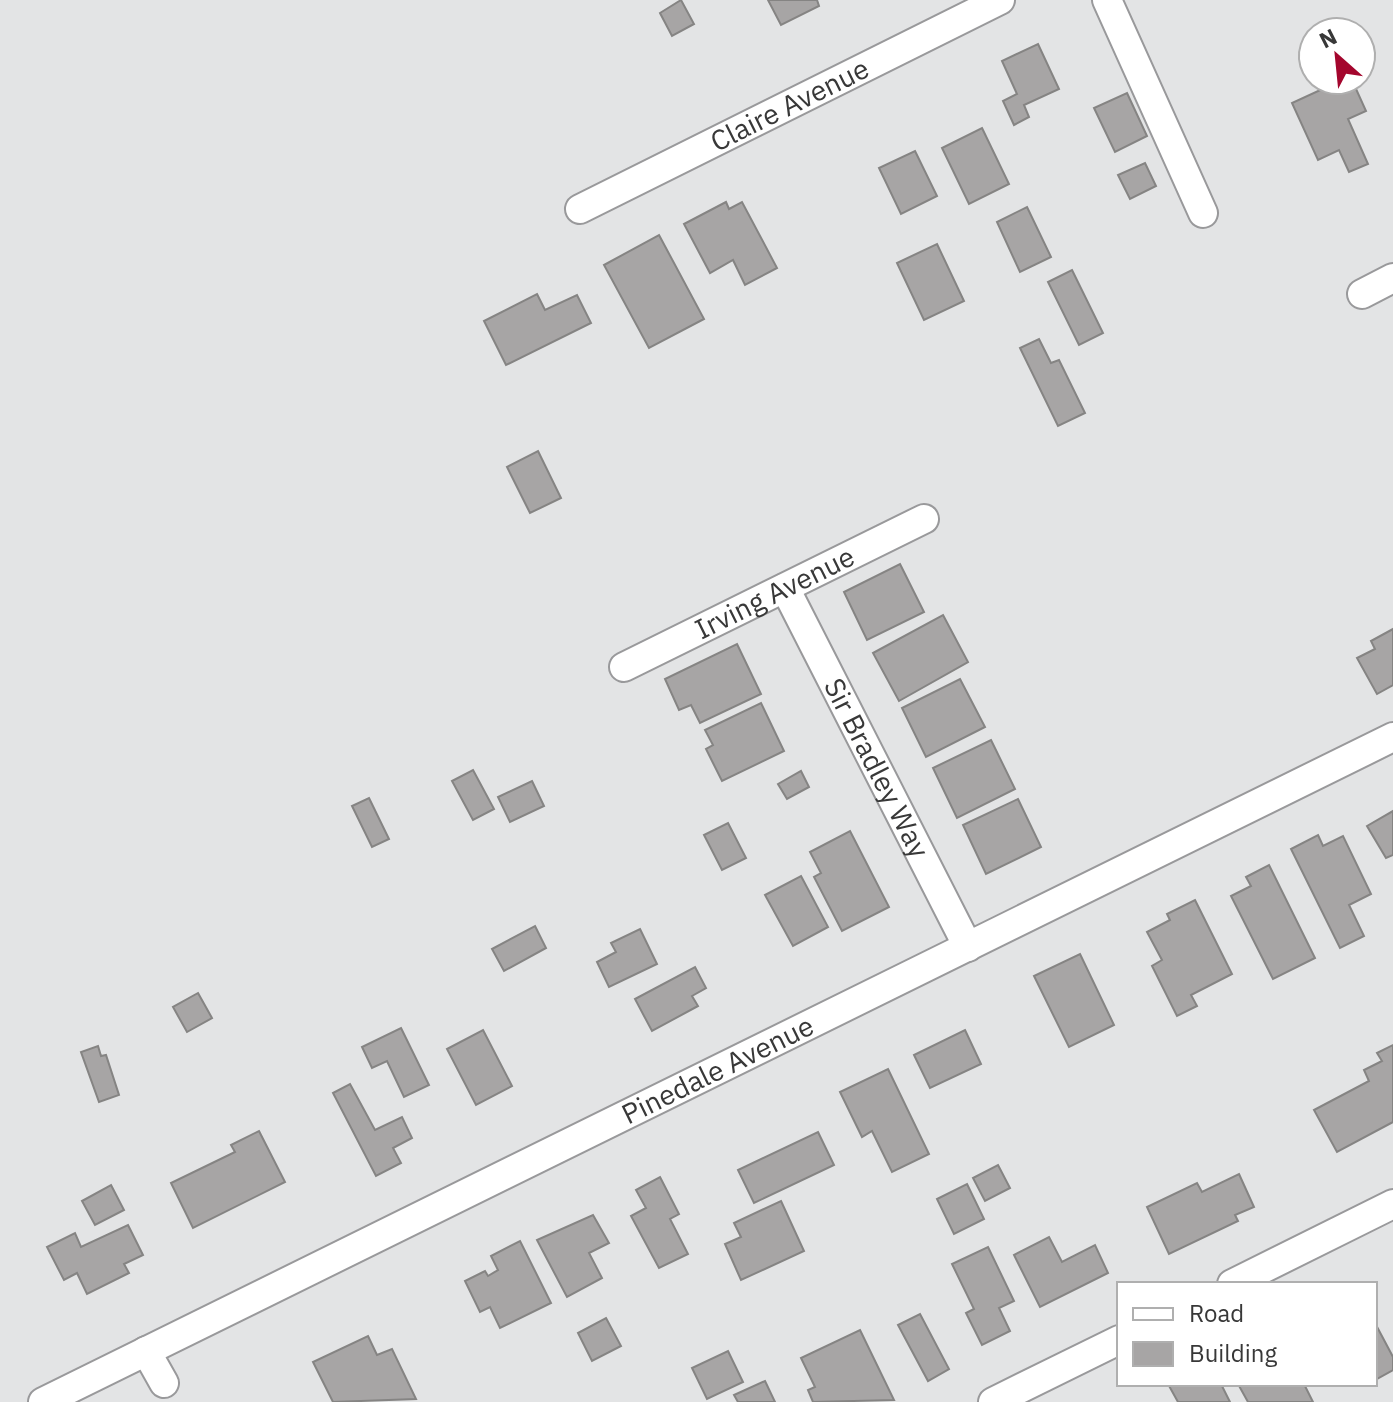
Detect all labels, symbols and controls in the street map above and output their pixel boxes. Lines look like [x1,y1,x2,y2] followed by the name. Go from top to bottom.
[1297,16,1377,96] north arrow
[1314,21,1341,54] text: N
[704,49,875,159] street label: Claire Avenue
[689,537,860,647] street label: Irving Avenue
[816,672,938,864] street label: Sir Bradley Way
[615,1006,820,1132] street label: Pinedale Avenue
[1117,1282,1377,1386] legend
[1189,1297,1244,1329] text: Road
[1189,1337,1277,1369] text: Building

